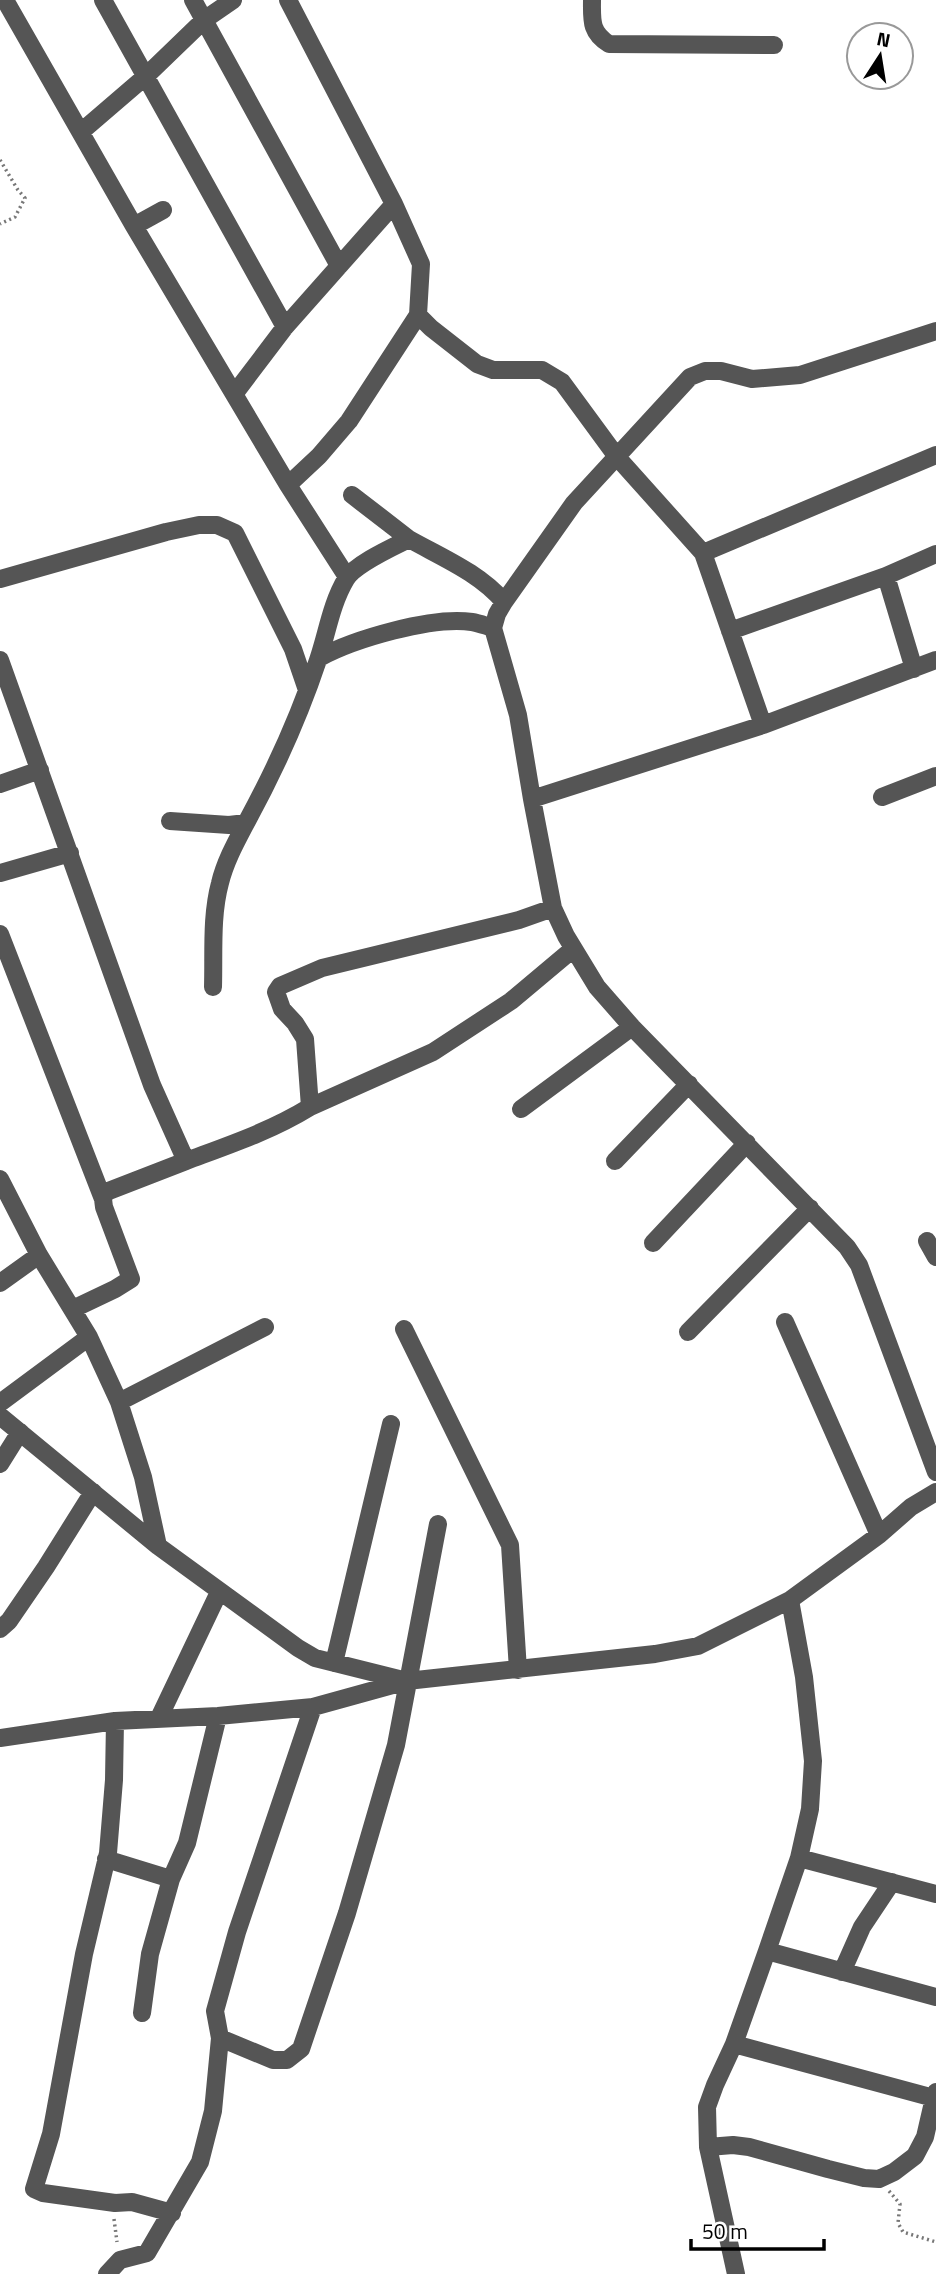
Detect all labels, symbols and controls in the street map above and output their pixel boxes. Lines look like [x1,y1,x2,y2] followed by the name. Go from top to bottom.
[845,21,915,91] north arrow
[874,23,893,54] text: N
[691,2208,824,2252] scale bar
[702,2215,748,2247] text: 50 m

